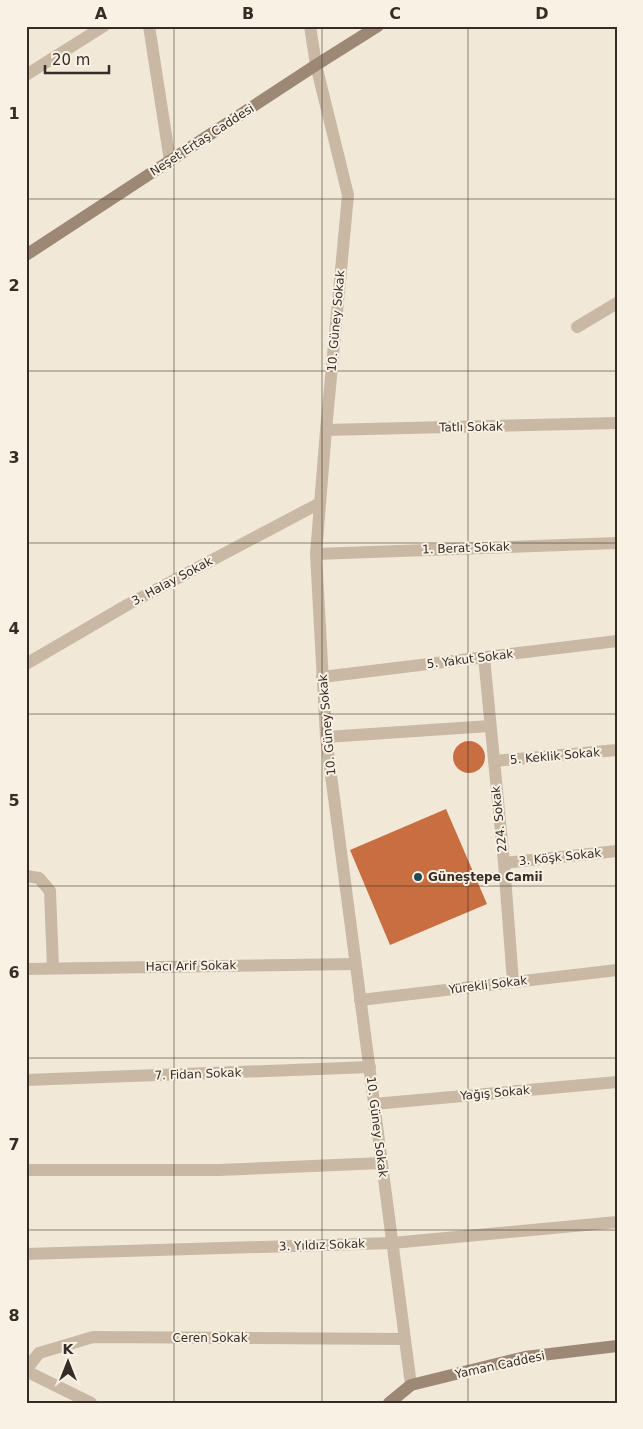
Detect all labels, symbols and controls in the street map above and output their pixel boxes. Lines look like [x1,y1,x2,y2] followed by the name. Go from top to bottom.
[95,4,108,23] text: A
[242,4,254,23] text: B
[389,4,401,23] text: C
[535,4,549,23] text: D
[45,42,109,74] scale bar
[52,51,90,69] text: 20 m
[147,101,257,179] street label: Neşet Ertaş Caddesi
[8,104,20,123] text: 1
[325,270,347,372] street label: 10. Güney Sokak
[8,276,20,295] text: 2
[438,419,503,435] street label: Tatlı Sokak
[8,448,20,467] text: 3
[422,539,510,557] street label: 1. Berat Sokak
[129,554,215,608] street label: 3. Halay Sokak
[8,619,20,638] text: 4
[426,647,514,671] street label: 5. Yakut Sokak
[316,674,338,776] street label: 10. Güney Sokak
[509,745,601,767] street label: 5. Keklik Sokak
[489,785,509,853] street label: 224. Sokak
[8,791,20,810] text: 5
[518,846,602,868] street label: 3. Köşk Sokak
[428,870,543,884] place label: Güneştepe Camii
[412,871,424,883] marker: Güneştepe Camii
[146,958,236,974] street label: Hacı Arif Sokak
[8,963,20,982] text: 6
[447,973,528,997] street label: Yürekli Sokak
[154,1065,242,1083] street label: 7. Fidan Sokak
[364,1076,390,1178] street label: 10. Güney Sokak
[458,1083,531,1103] street label: Yağış Sokak
[8,1135,20,1154] text: 7
[279,1236,365,1254] street label: 3. Yıldız Sokak
[8,1306,20,1325] text: 8
[172,1331,248,1345] street label: Ceren Sokak
[42,1336,92,1386] north arrow
[63,1341,75,1357] text: K
[453,1349,546,1382] street label: Yaman Caddesi

